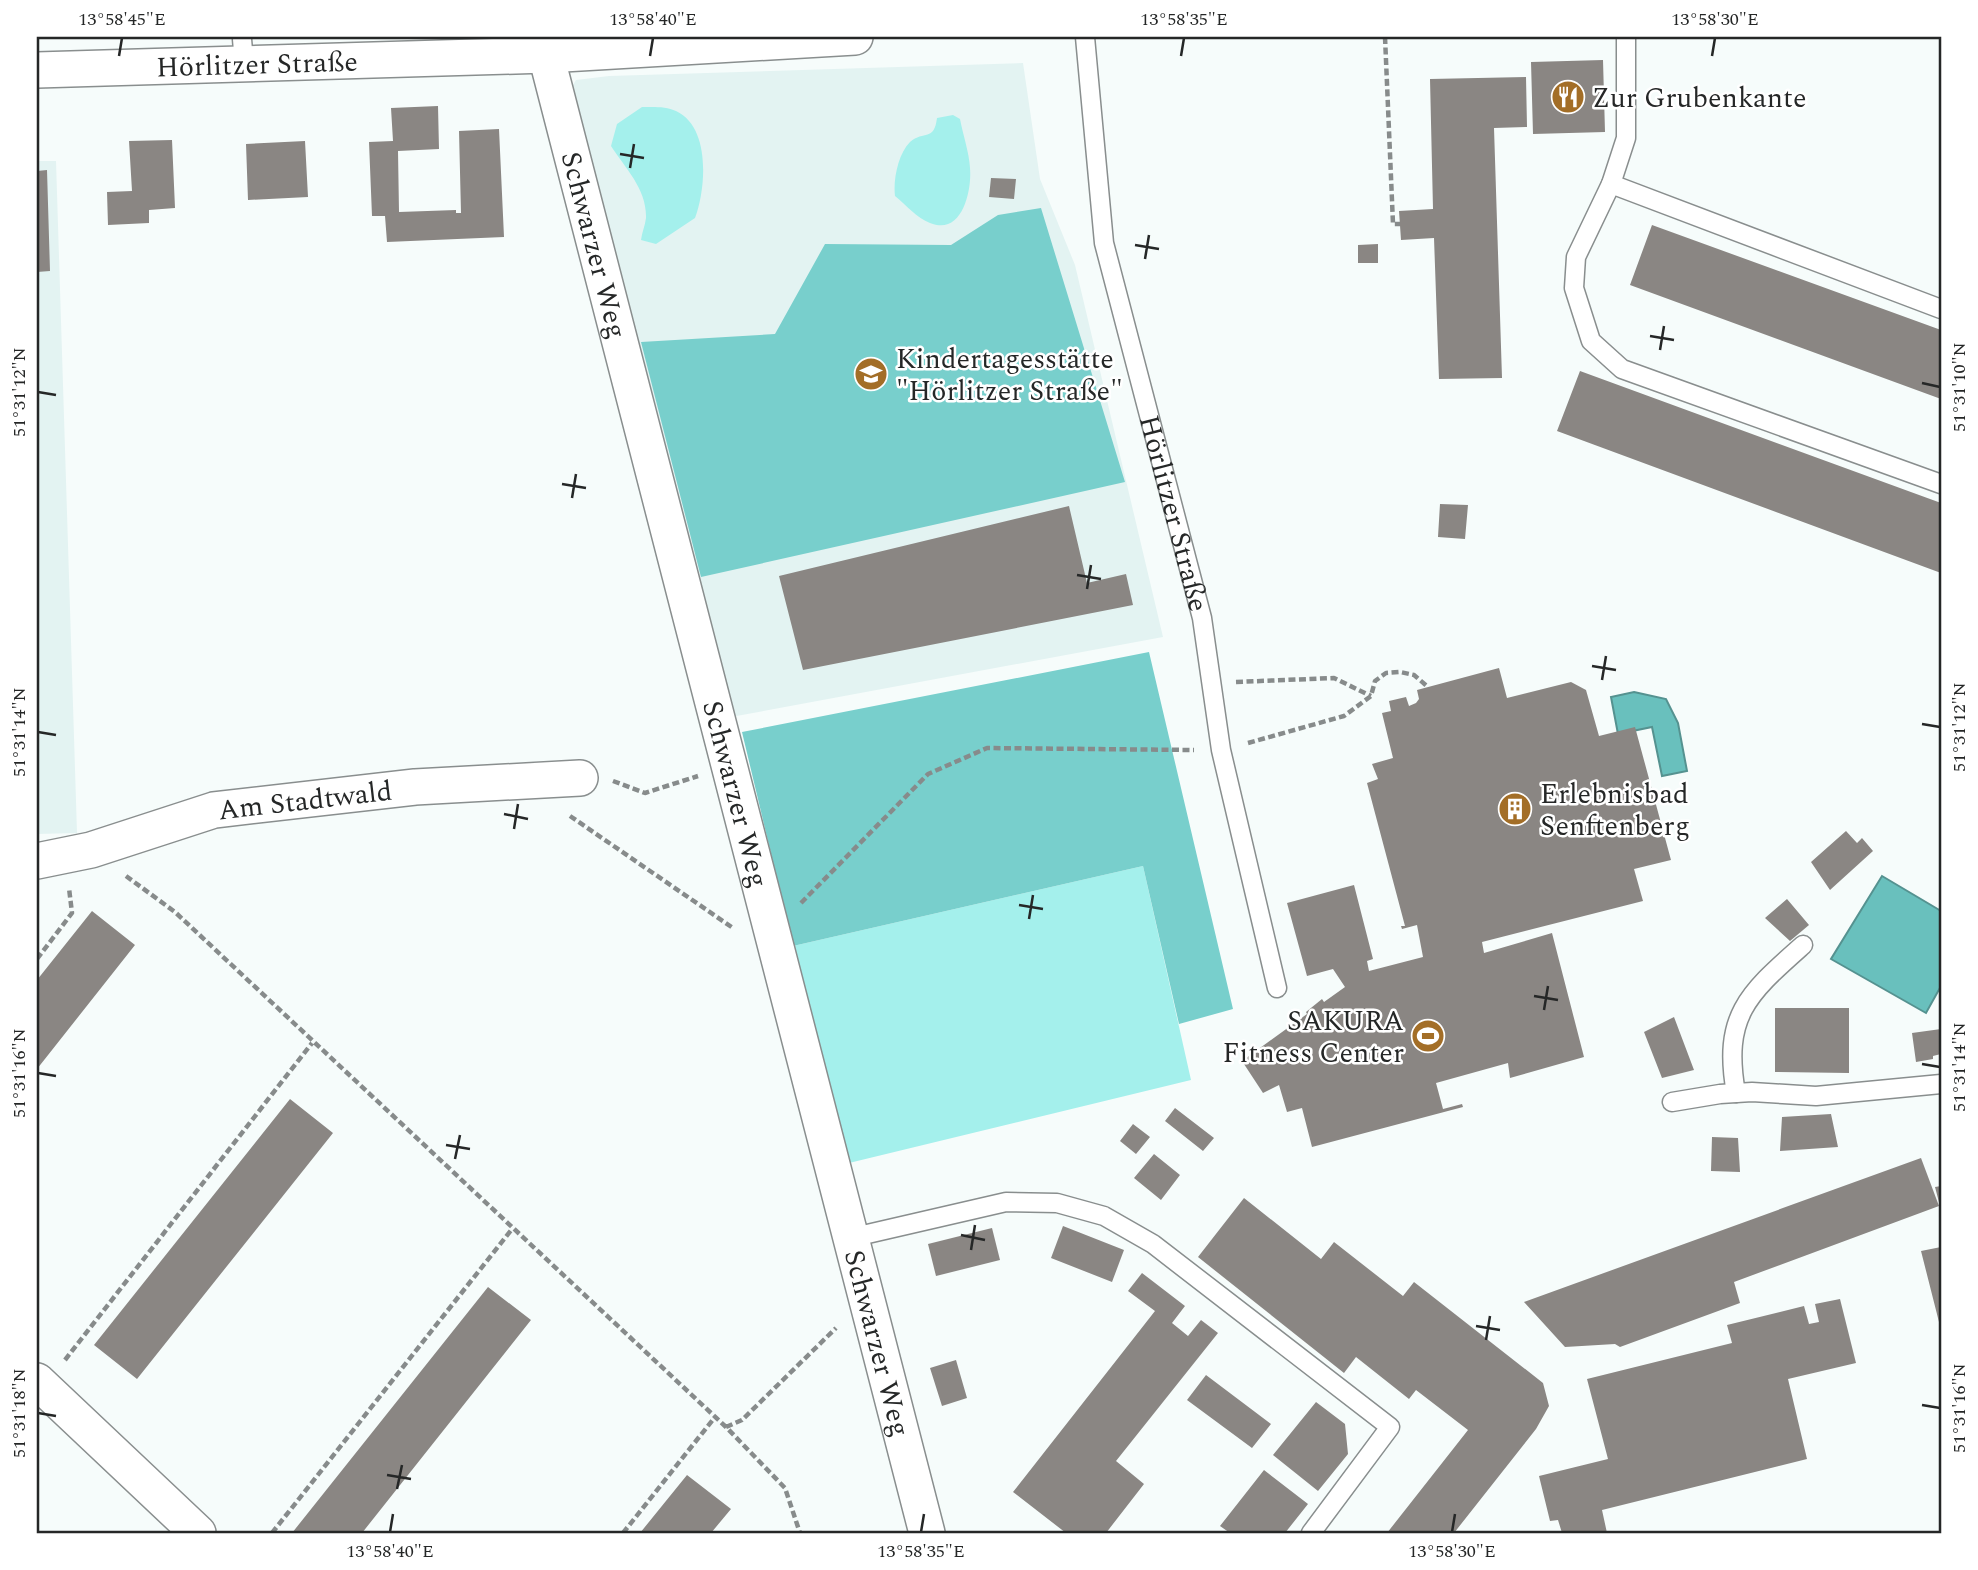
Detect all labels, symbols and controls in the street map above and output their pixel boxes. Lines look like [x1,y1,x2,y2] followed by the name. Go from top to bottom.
[78,6,166,33] text: 13°58'45"E
[609,6,697,33] text: 13°58'40"E
[1140,6,1228,33] text: 13°58'35"E
[1671,6,1759,33] text: 13°58'30"E
[156,41,358,89] street label: Hörlitzer Straße
[1592,77,1807,120] place label: Zur Grubenkante
[1549,78,1587,116] restaurant icon: Zur Grubenkante
[549,147,638,343] street label: Schwarzer Weg
[896,338,1123,413] place label: Kindertagesstätte "Hörlitzer Straße"
[1946,342,1973,432] text: 51°31'10"N
[6,347,33,437] text: 51°31'12"N
[852,355,890,393] school or university icon: Kindertagesstätte "Hörlitzer Straße"
[1127,410,1219,616] street label: Hörlitzer Straße
[1946,682,1973,772] text: 51°31'12"N
[6,687,33,777] text: 51°31'14"N
[690,696,780,892] street label: Schwarzer Weg
[216,770,395,832] street label: Am Stadtwald
[1540,773,1690,848] place label: Erlebnisbad Senftenberg
[1496,790,1534,828] building icon: Erlebnisbad Senftenberg
[1223,1000,1404,1075] place label: SAKURA Fitness Center
[1409,1017,1447,1055] sports icon: SAKURA Fitness Center
[1946,1022,1973,1112] text: 51°31'14"N
[6,1028,33,1118] text: 51°31'16"N
[832,1245,921,1441] street label: Schwarzer Weg
[1946,1363,1973,1453] text: 51°31'16"N
[6,1368,33,1458] text: 51°31'18"N
[346,1538,434,1565] text: 13°58'40"E
[877,1538,965,1565] text: 13°58'35"E
[1408,1538,1496,1565] text: 13°58'30"E

